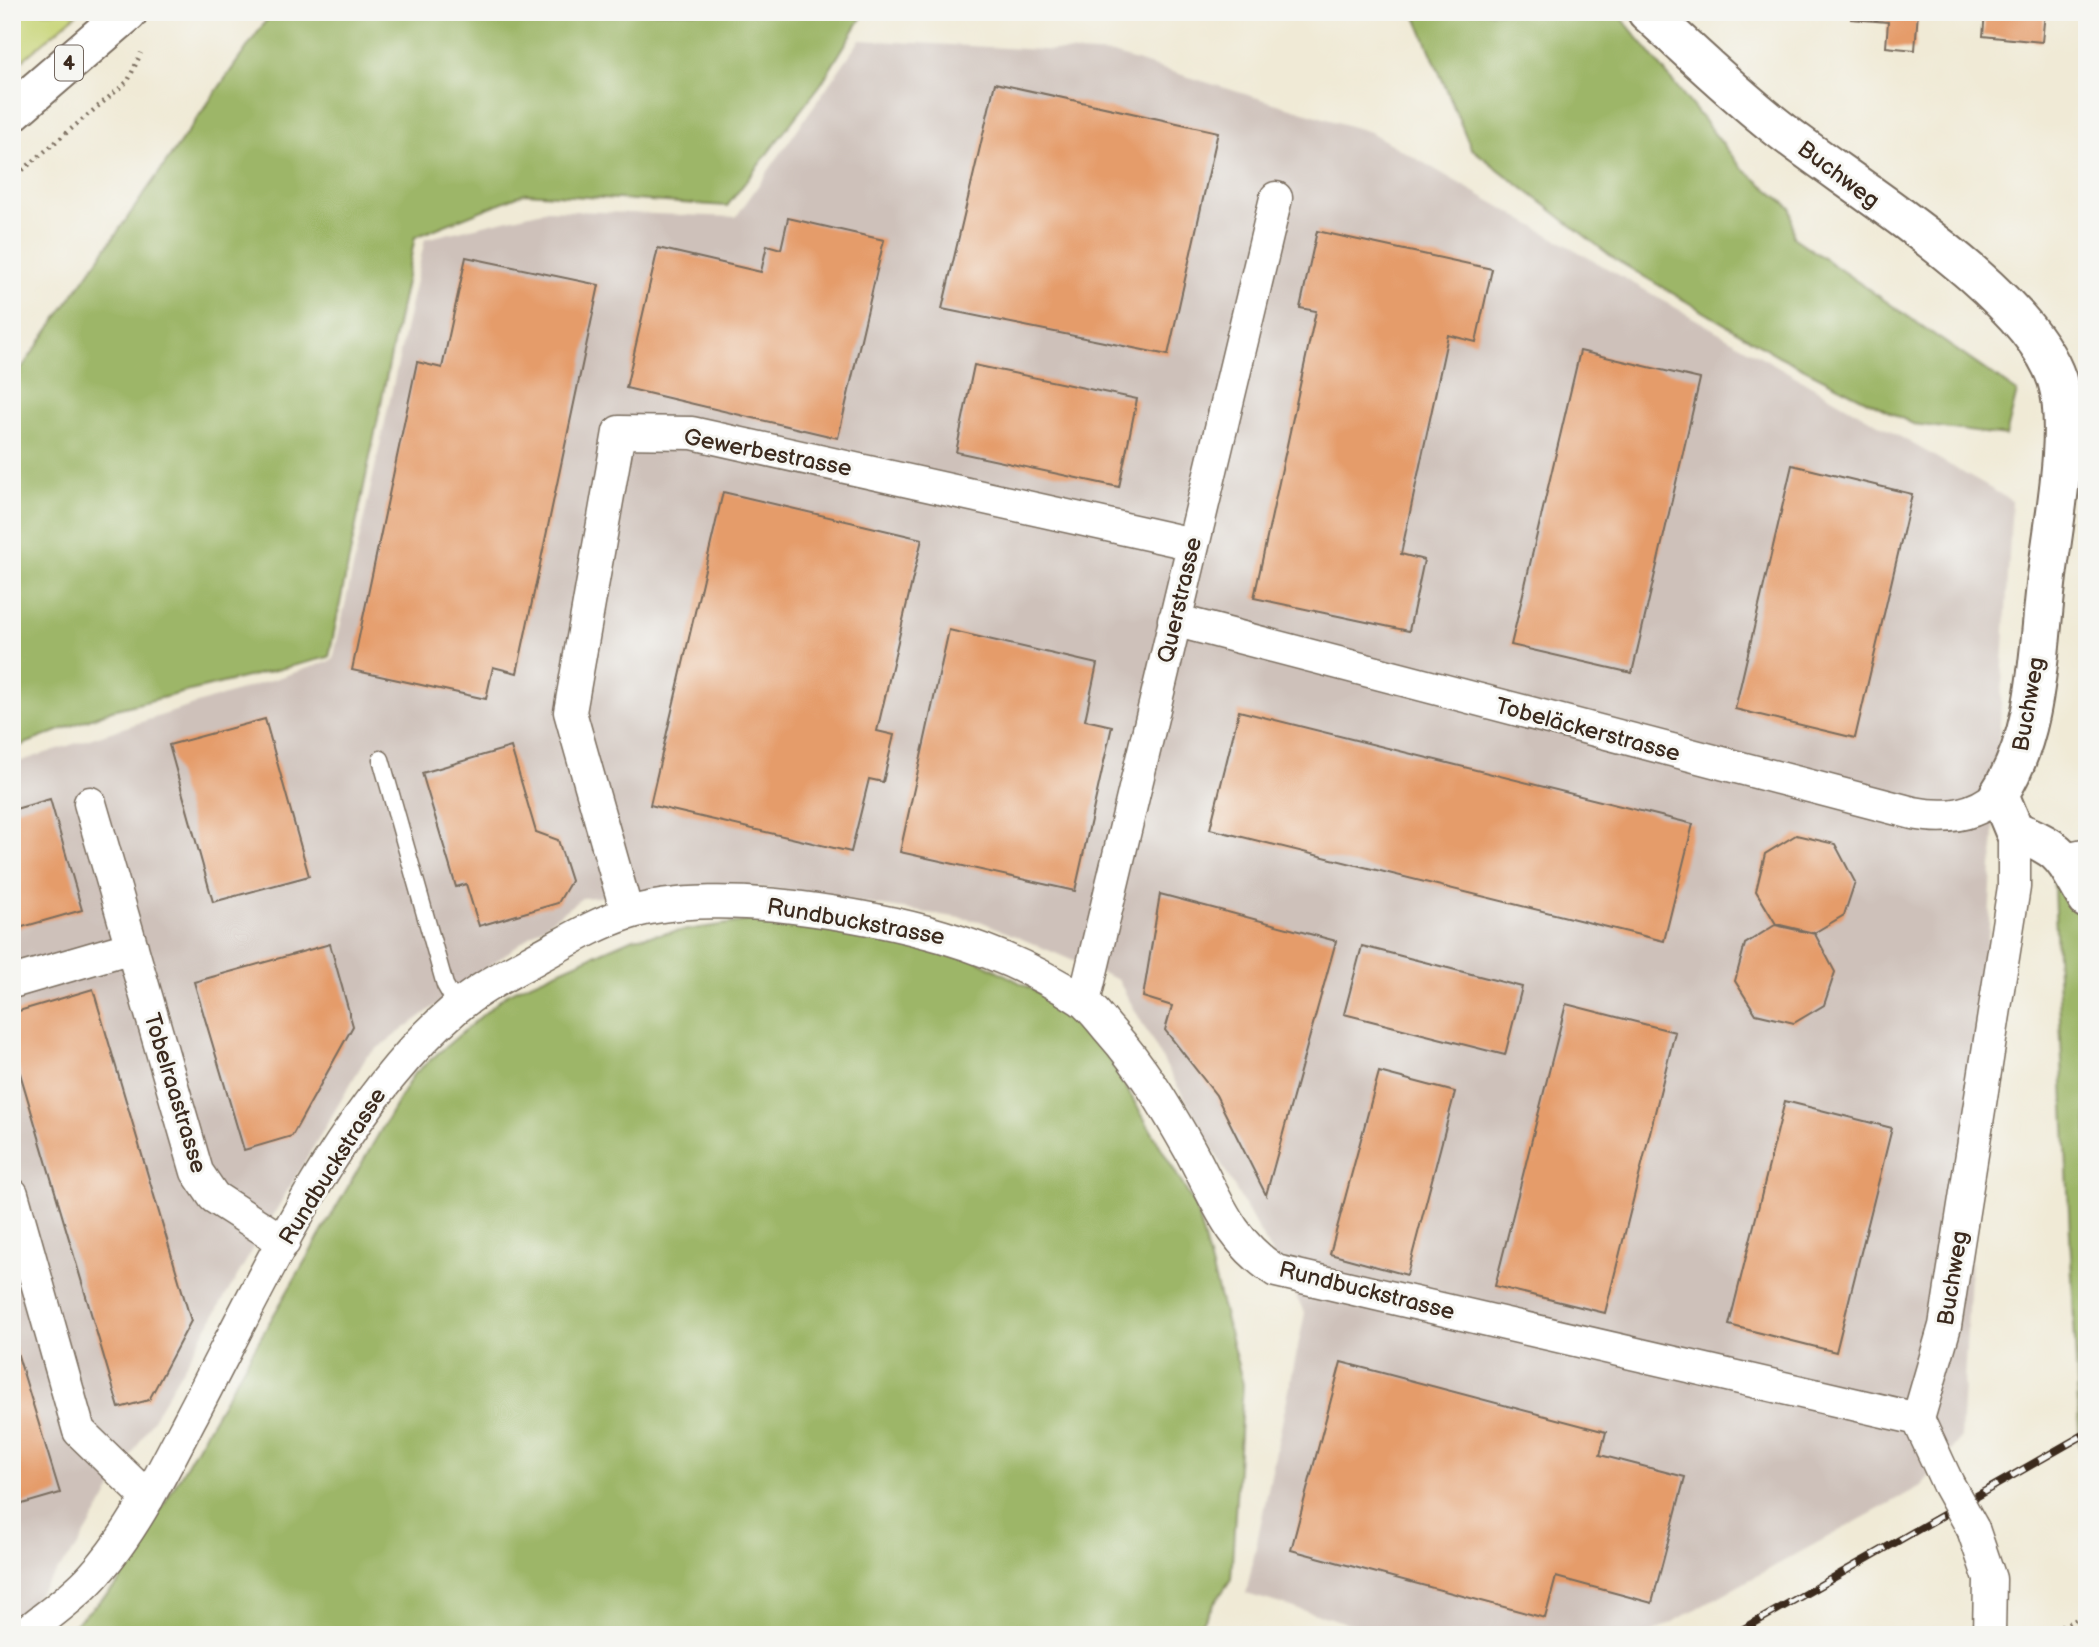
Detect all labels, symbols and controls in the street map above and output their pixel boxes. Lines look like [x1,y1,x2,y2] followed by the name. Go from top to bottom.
[55,46,83,80] road number: 4
[1792,135,1885,215] street label: Buchweg
[681,423,854,483] street label: Gewerbestrasse
[1152,535,1208,666] street label: Querstrasse
[2007,655,2051,754] street label: Buchweg
[1492,692,1683,768] street label: Tobeläckerstrasse
[765,893,947,951] street label: Rundbuckstrasse
[137,1010,213,1177] street label: Tobelraastrasse
[273,1083,392,1250] street label: Rundbuckstrasse
[1932,1229,1974,1328] street label: Buchweg
[1276,1256,1458,1326] street label: Rundbuckstrasse

